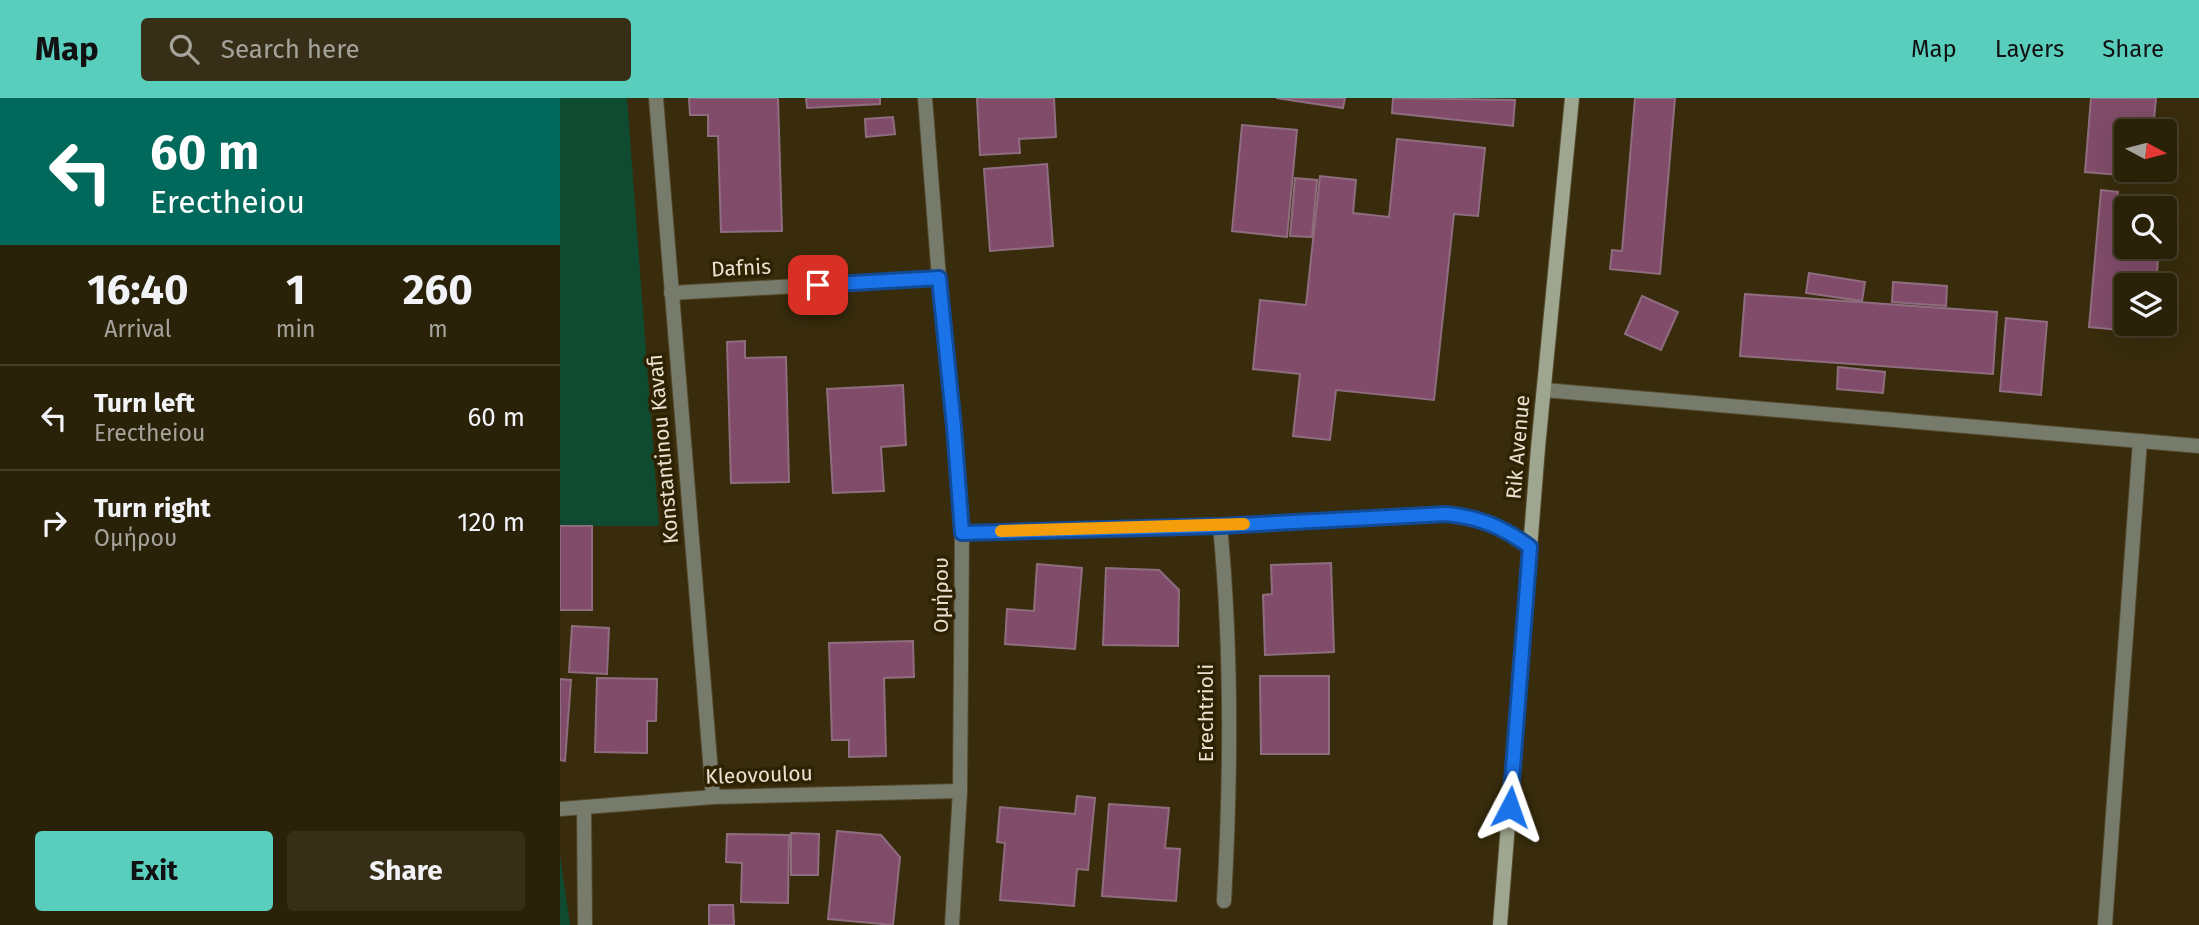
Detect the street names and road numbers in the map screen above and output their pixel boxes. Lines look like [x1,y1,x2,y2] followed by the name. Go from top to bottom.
[710,253,772,283] street label: Dafnis
[642,353,684,545] street label: Konstantinou Kavafi
[1500,394,1536,500] street label: Rik Avenue
[928,557,954,633] street label: Ομήρου
[1193,664,1219,762] street label: Erechtrioli
[705,760,813,790] street label: Kleovoulou

